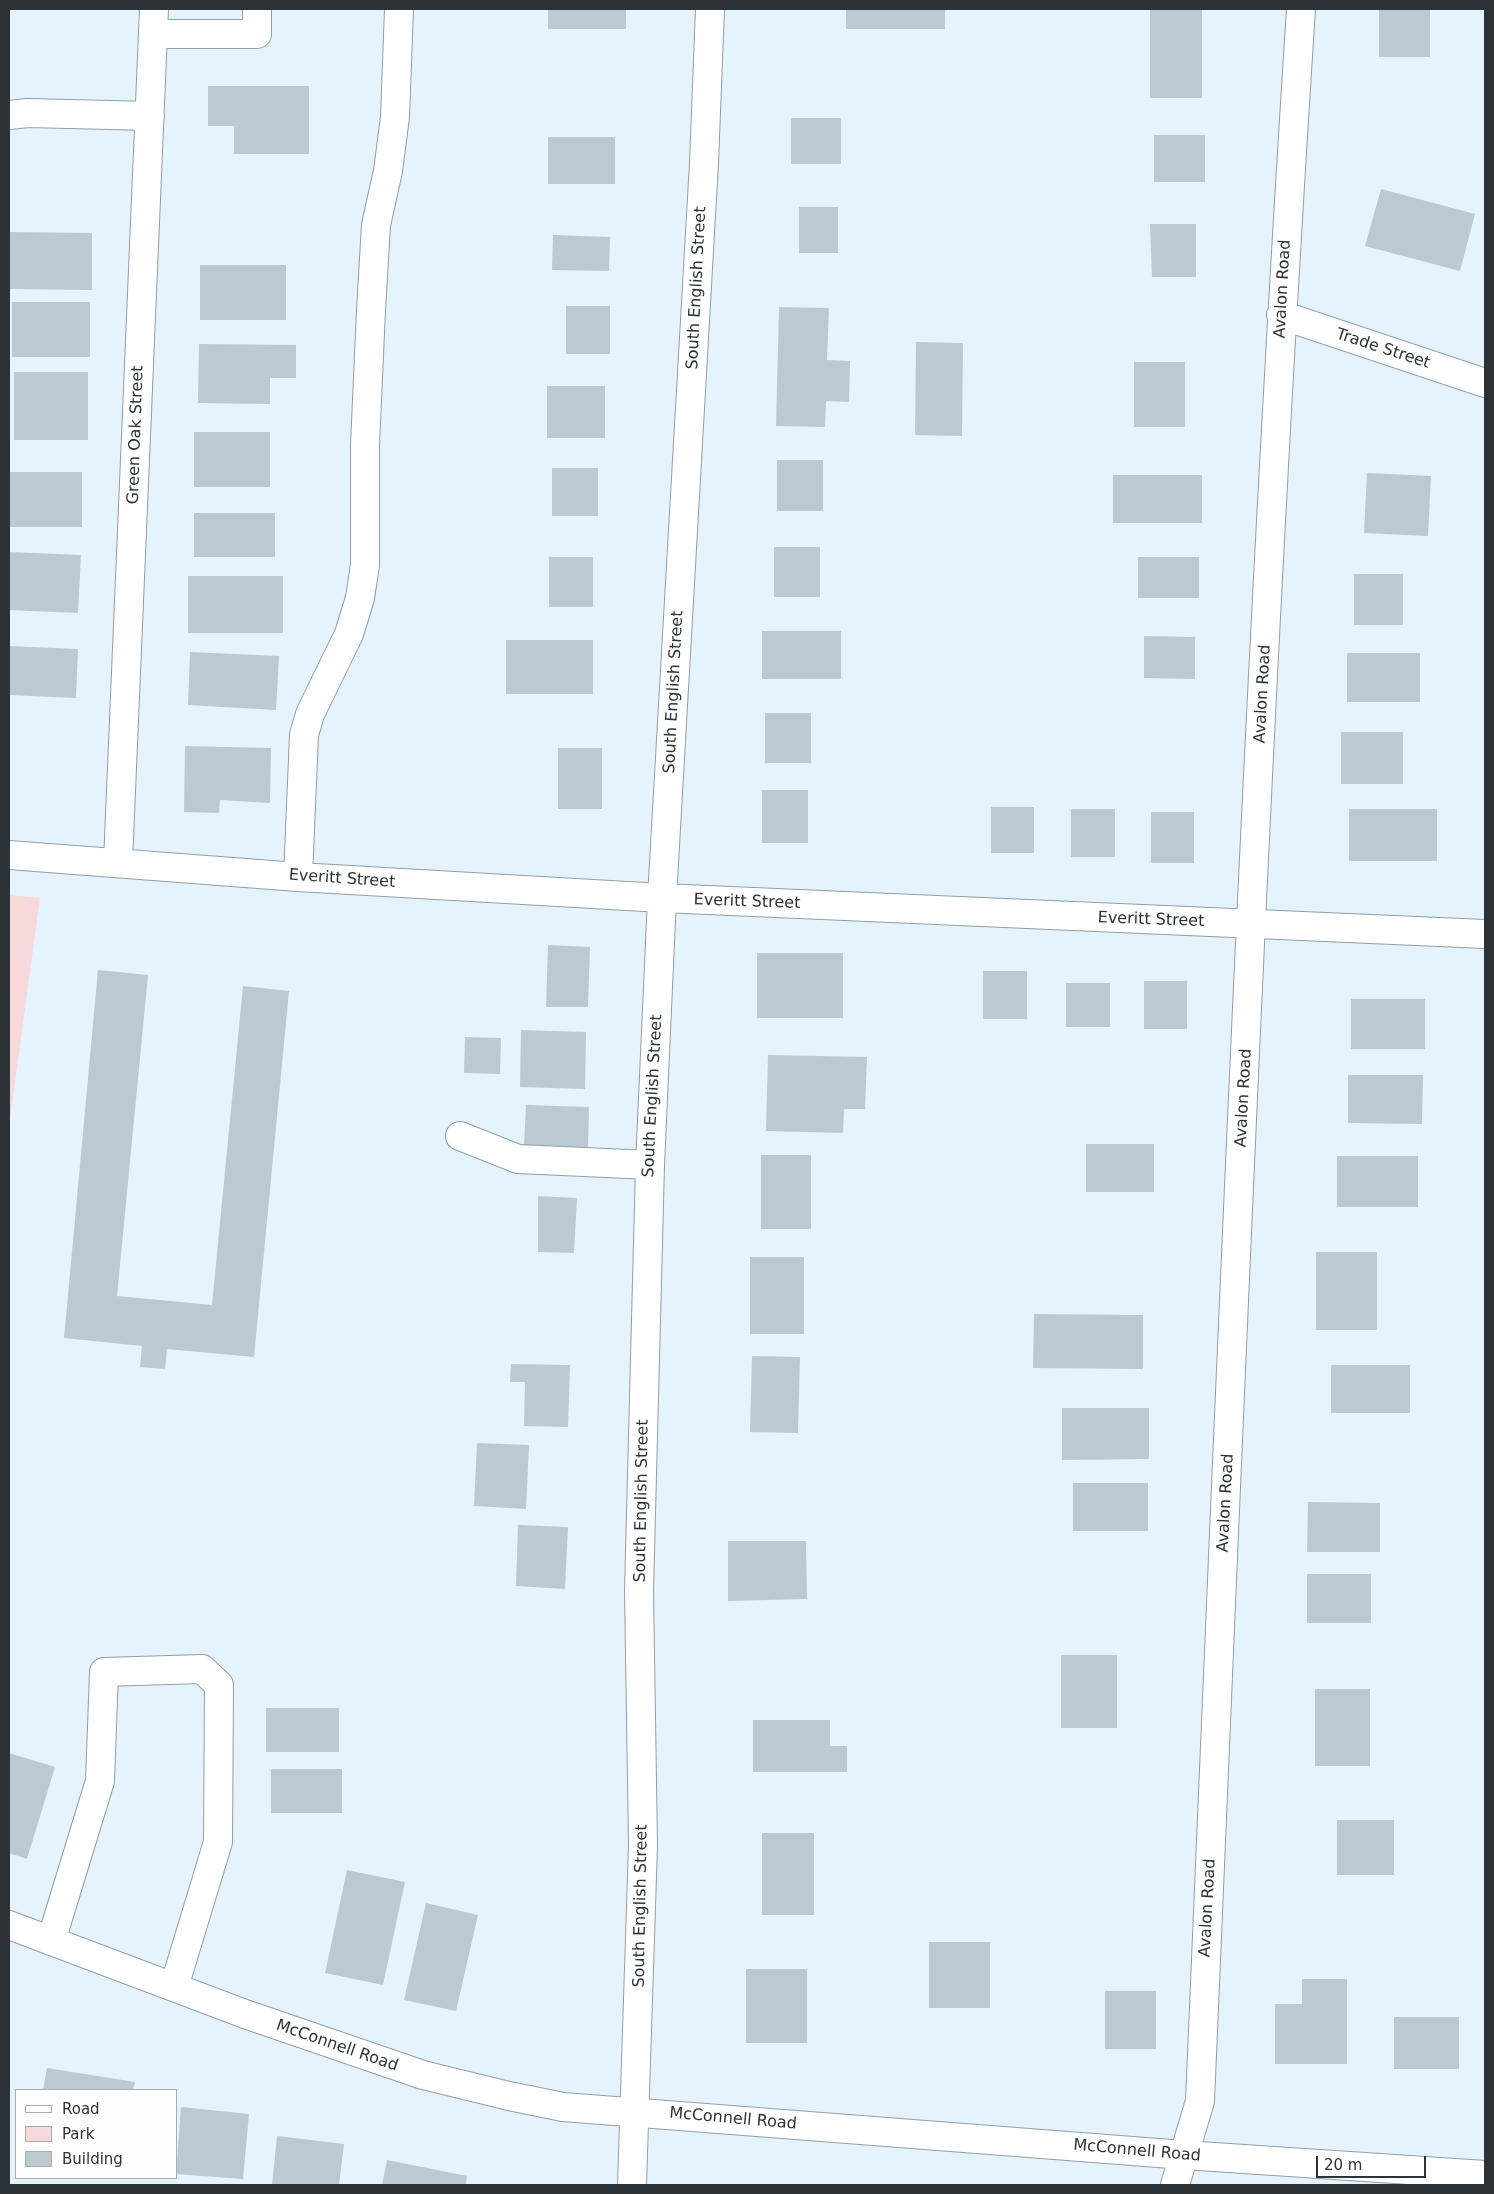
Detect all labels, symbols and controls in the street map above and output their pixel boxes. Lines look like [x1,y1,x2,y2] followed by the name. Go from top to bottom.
[683,206,711,370] street label: South English Street
[1271,239,1295,339] street label: Avalon Road
[1334,325,1432,373] street label: Trade Street
[124,365,148,505] street label: Green Oak Street
[660,610,688,774] street label: South English Street
[1251,644,1275,744] street label: Avalon Road
[288,866,396,892] street label: Everitt Street
[693,891,801,913] street label: Everitt Street
[1097,909,1205,931] street label: Everitt Street
[639,1014,667,1178] street label: South English Street
[1232,1048,1256,1148] street label: Avalon Road
[631,1419,653,1583] street label: South English Street
[1214,1453,1238,1553] street label: Avalon Road
[630,1824,652,1988] street label: South English Street
[1196,1858,1220,1958] street label: Avalon Road
[273,2016,401,2076] street label: McConnell Road
[15,2089,178,2179] legend
[62,2100,100,2118] text: Road
[669,2104,797,2134] street label: McConnell Road
[62,2125,94,2143] text: Park
[1073,2136,1201,2166] street label: McConnell Road
[1319,2146,1429,2178] scale bar
[62,2150,123,2168] text: Building
[1324,2156,1362,2174] text: 20 m

